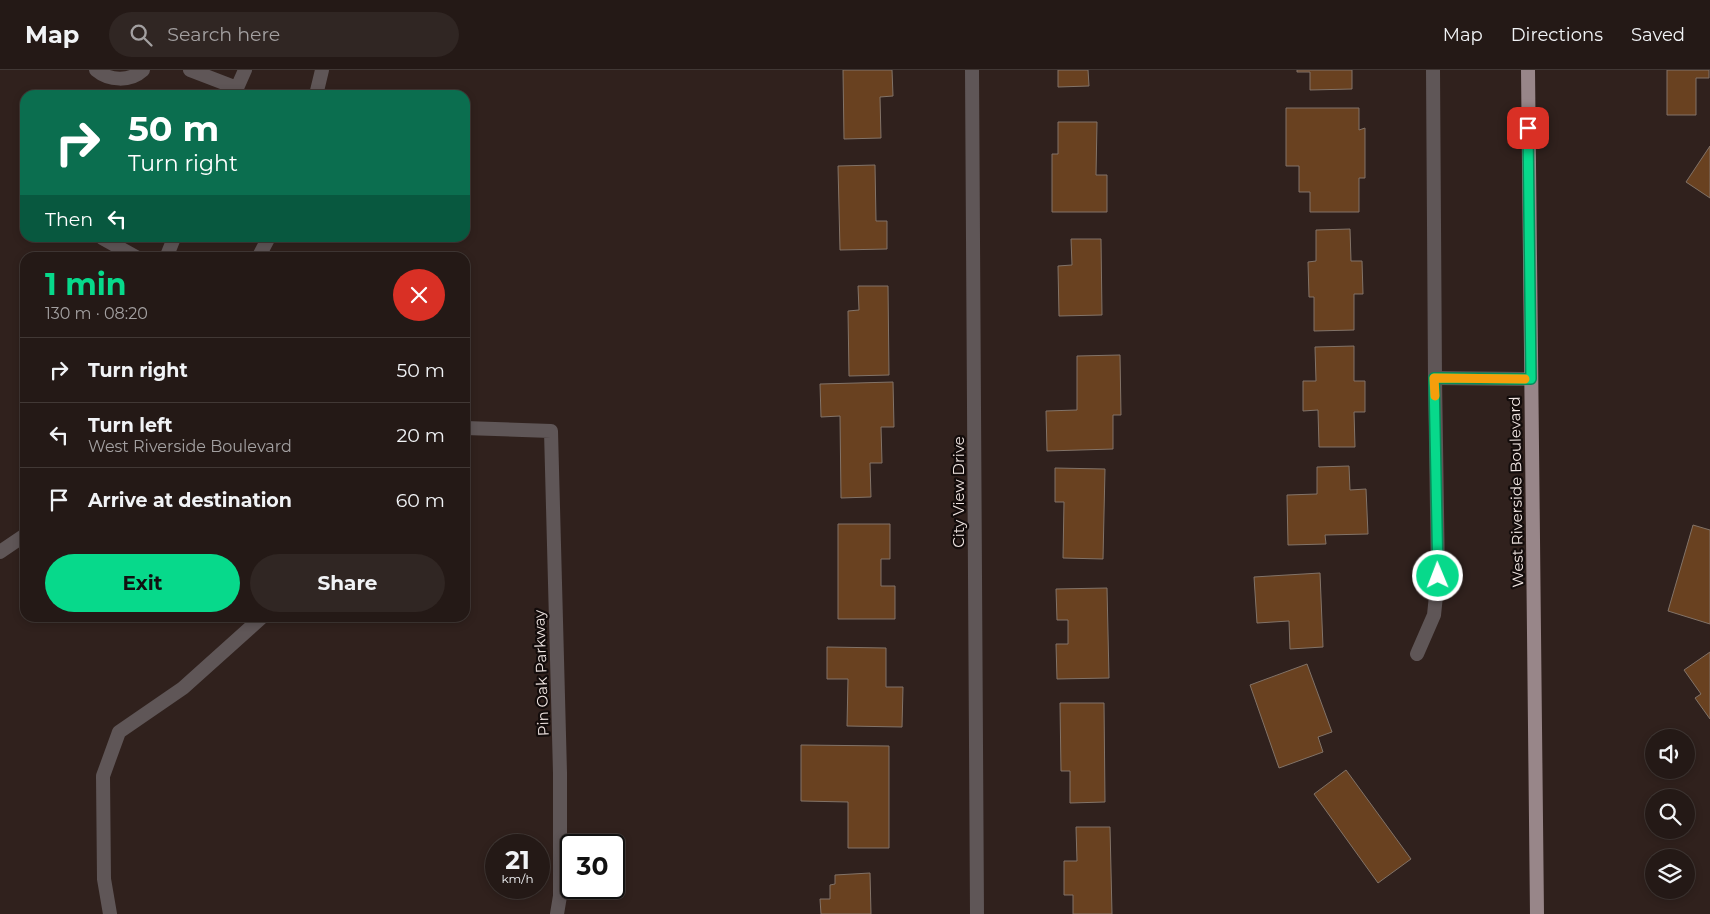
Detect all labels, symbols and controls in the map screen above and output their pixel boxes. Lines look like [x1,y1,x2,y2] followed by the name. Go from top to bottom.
[109,12,459,57] search box
[25,20,79,49] text: Map
[127,21,155,49] icon: search
[167,23,280,46] text: Search here
[1443,24,1483,46] text: Map
[1511,24,1603,46] text: Directions
[1631,24,1685,46] text: Saved
[128,107,219,150] text: 50 m
[1507,107,1549,149] pin
[45,110,110,175] icon: right
[1514,114,1542,142] icon: arrive
[128,150,238,177] text: Turn right
[103,205,131,233] icon: left
[45,208,93,231] text: Then
[45,266,126,303] text: 1 min
[393,269,445,321] button: close
[45,304,148,323] text: 130 m · 08:20
[45,356,73,384] icon: right
[88,359,188,382] text: Turn right
[397,359,445,382] text: 50 m
[1505,396,1527,588] street label: West Riverside Boulevard
[88,414,173,437] text: Turn left
[45,421,73,449] icon: left
[397,424,445,447] text: 20 m
[949,436,968,548] street label: City View Drive
[88,437,292,456] text: West Riverside Boulevard
[45,486,73,514] icon: arrive
[88,489,292,512] text: Arrive at destination
[396,489,445,512] text: 60 m
[1411,549,1463,601] position arrow
[45,554,240,612] button: Exit
[250,554,445,612] button: Share
[529,609,553,737] street label: Pin Oak Parkway
[1645,729,1695,899] map controls
[1645,729,1695,779] button: sound
[1645,789,1695,839] button: search
[560,834,625,899] speed limit sign: 30
[505,845,530,875] text: 21
[1645,849,1695,899] button: layers
[501,871,534,886] text: km/h

